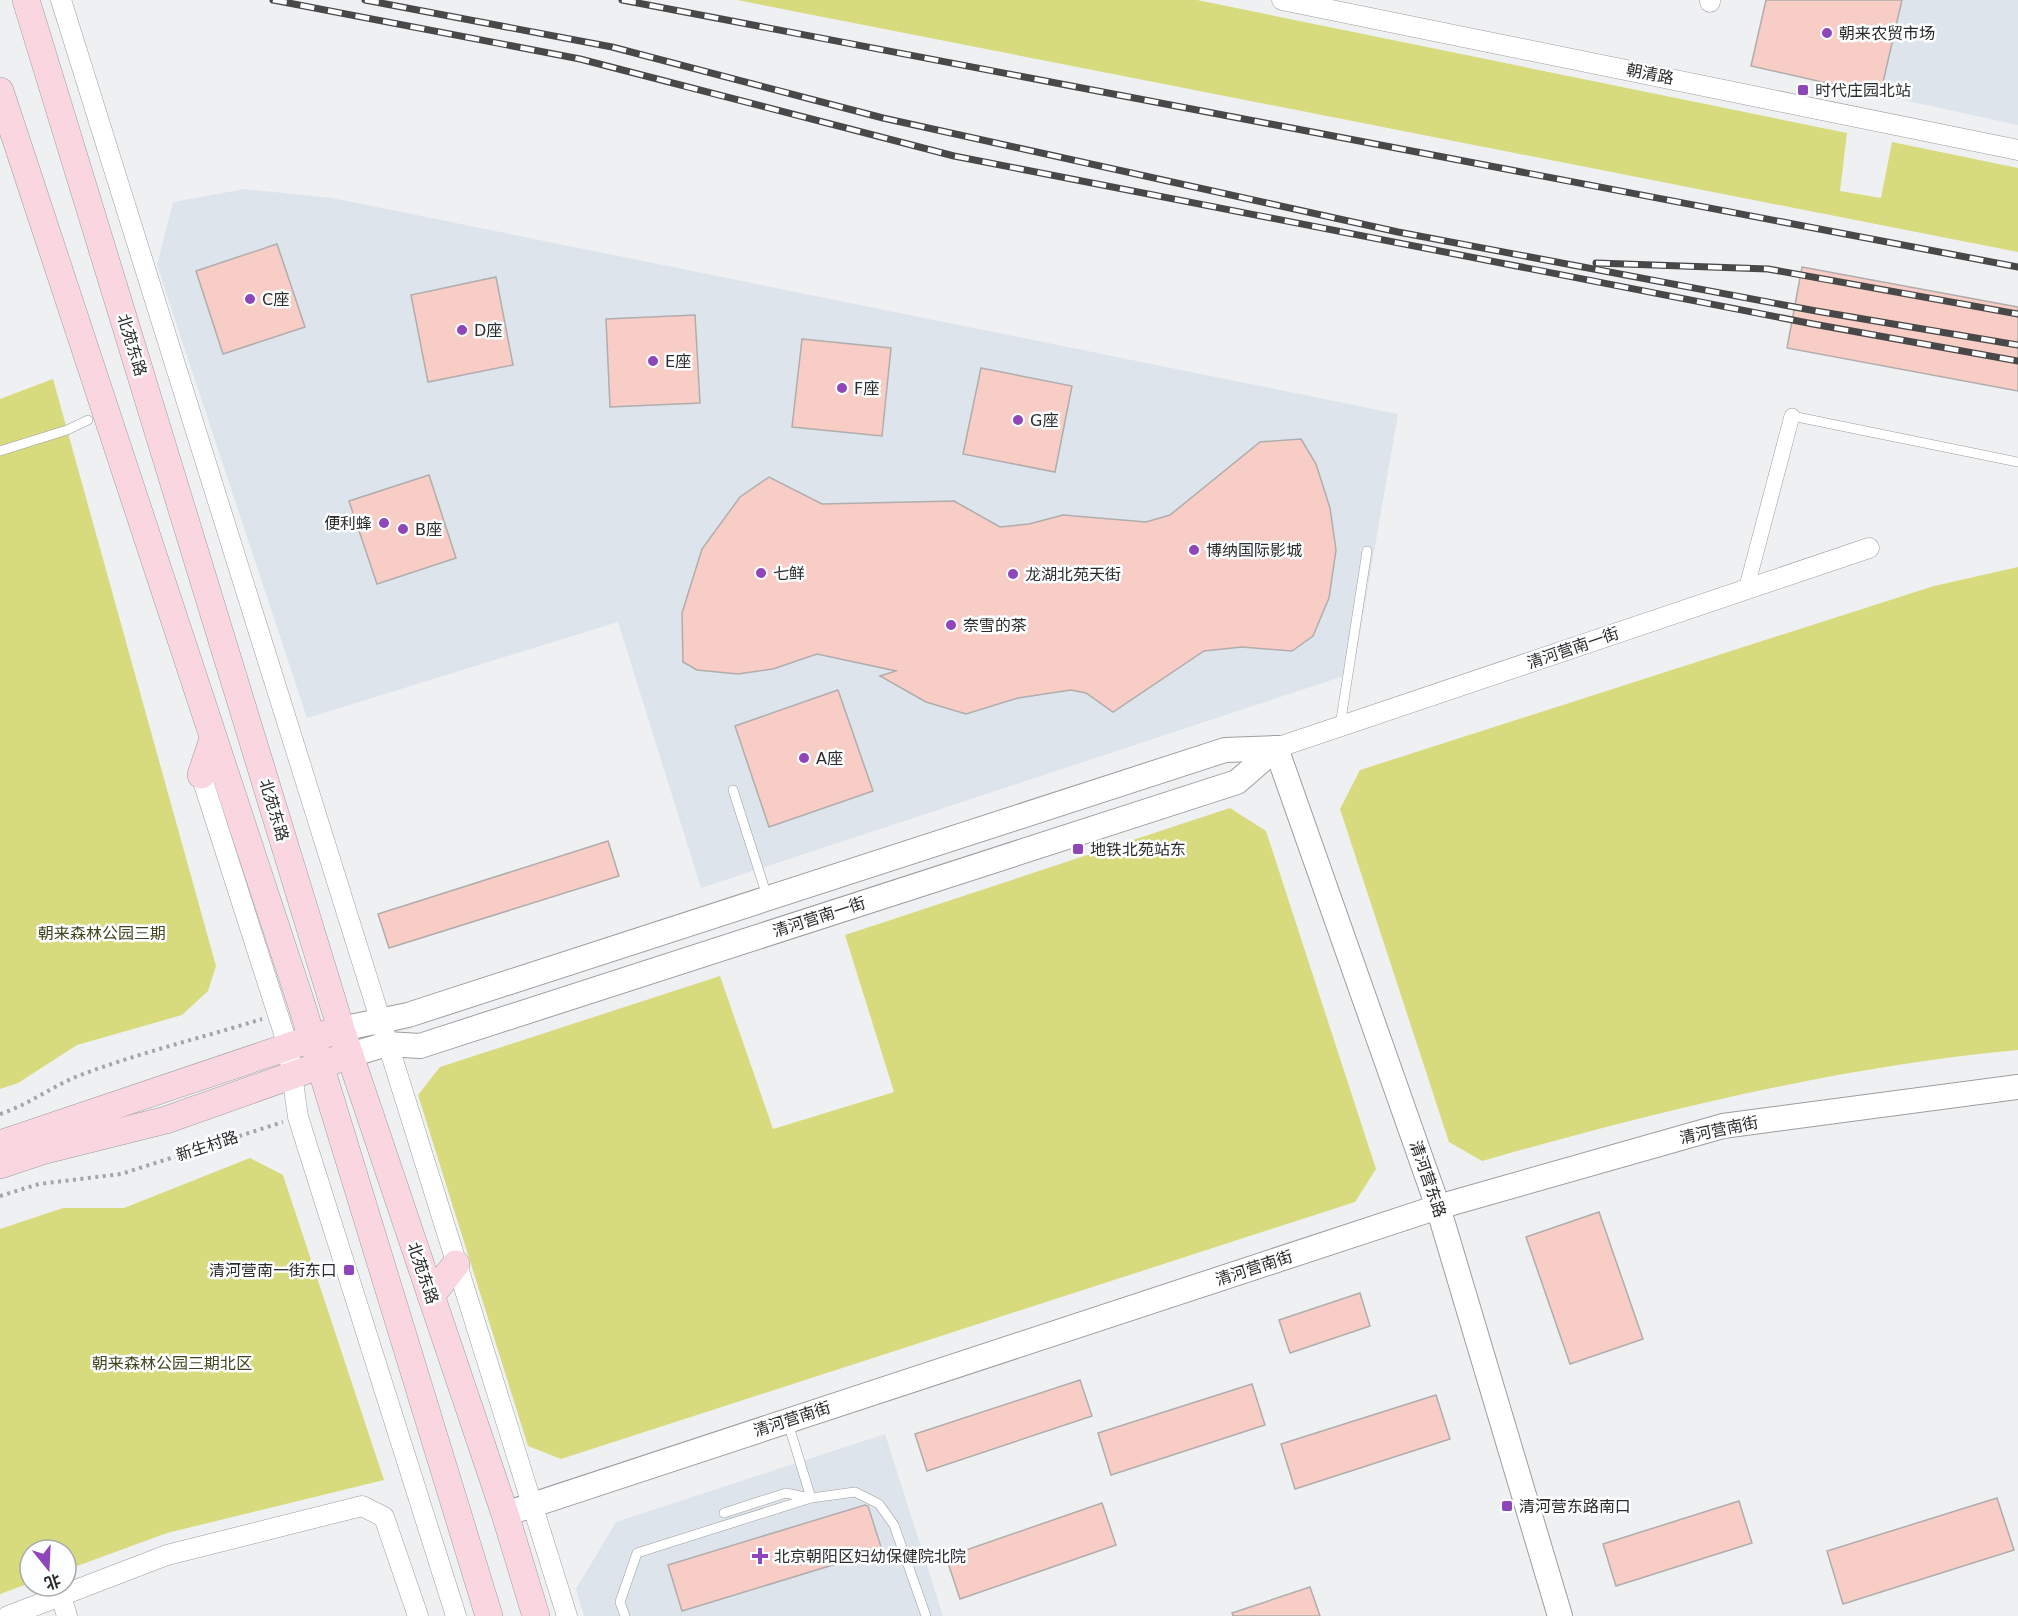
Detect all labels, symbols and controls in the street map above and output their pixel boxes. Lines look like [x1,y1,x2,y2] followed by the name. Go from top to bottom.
[1839,24,1935,43] place label: 朝来农贸市场
[1820,26,1834,40] marker: 朝来农贸市场
[1625,60,1675,88] street label: 朝清路
[1815,81,1911,100] place label: 时代庄园北站
[1796,83,1810,97] marker: 时代庄园北站
[262,290,289,309] place label: C座
[243,292,257,306] marker: C座
[114,312,150,378] street label: 北苑东路
[474,321,502,340] place label: D座
[455,323,469,337] marker: D座
[665,352,691,371] place label: E座
[646,354,660,368] marker: E座
[854,379,879,398] place label: F座
[835,381,849,395] marker: F座
[1030,411,1058,430] place label: G座
[1011,413,1025,427] marker: G座
[324,514,372,533] place label: 便利蜂
[377,516,391,530] marker: 便利蜂
[415,520,442,539] place label: B座
[396,522,410,536] marker: B座
[1206,541,1302,560] place label: 博纳国际影城
[1187,543,1201,557] marker: 博纳国际影城
[773,564,805,583] place label: 七鲜
[1025,565,1121,584] place label: 龙湖北苑天街
[754,566,768,580] marker: 七鲜
[1006,567,1020,581] marker: 龙湖北苑天街
[963,616,1027,635] place label: 奈雪的茶
[944,618,958,632] marker: 奈雪的茶
[1525,623,1621,673] street label: 清河营南一街
[816,749,843,768] place label: A座
[797,751,811,765] marker: A座
[256,777,292,843] street label: 北苑东路
[1090,840,1186,859] place label: 地铁北苑站东
[1071,842,1085,856] marker: 地铁北苑站东
[770,893,868,941] street label: 清河营南一街
[38,924,166,943] park label: 朝来森林公园三期
[1678,1112,1760,1148] street label: 清河营南街
[174,1127,240,1165] street label: 新生村路
[1406,1138,1450,1220] street label: 清河营东路
[404,1240,442,1306] street label: 北苑东路
[1213,1247,1295,1289] street label: 清河营南街
[209,1261,337,1280] place label: 清河营南一街东口
[342,1263,356,1277] marker: 清河营南一街东口
[92,1354,252,1373] park label: 朝来森林公园三期北区
[751,1398,833,1440] street label: 清河营南街
[1519,1497,1631,1516] place label: 清河营东路南口
[1500,1499,1514,1513] marker: 清河营东路南口
[18,1538,78,1598] north arrow
[751,1547,769,1565] marker: 北京朝阳区妇幼保健院北院
[774,1547,966,1566] place label: 北京朝阳区妇幼保健院北院
[42,1570,63,1593] text: 北

